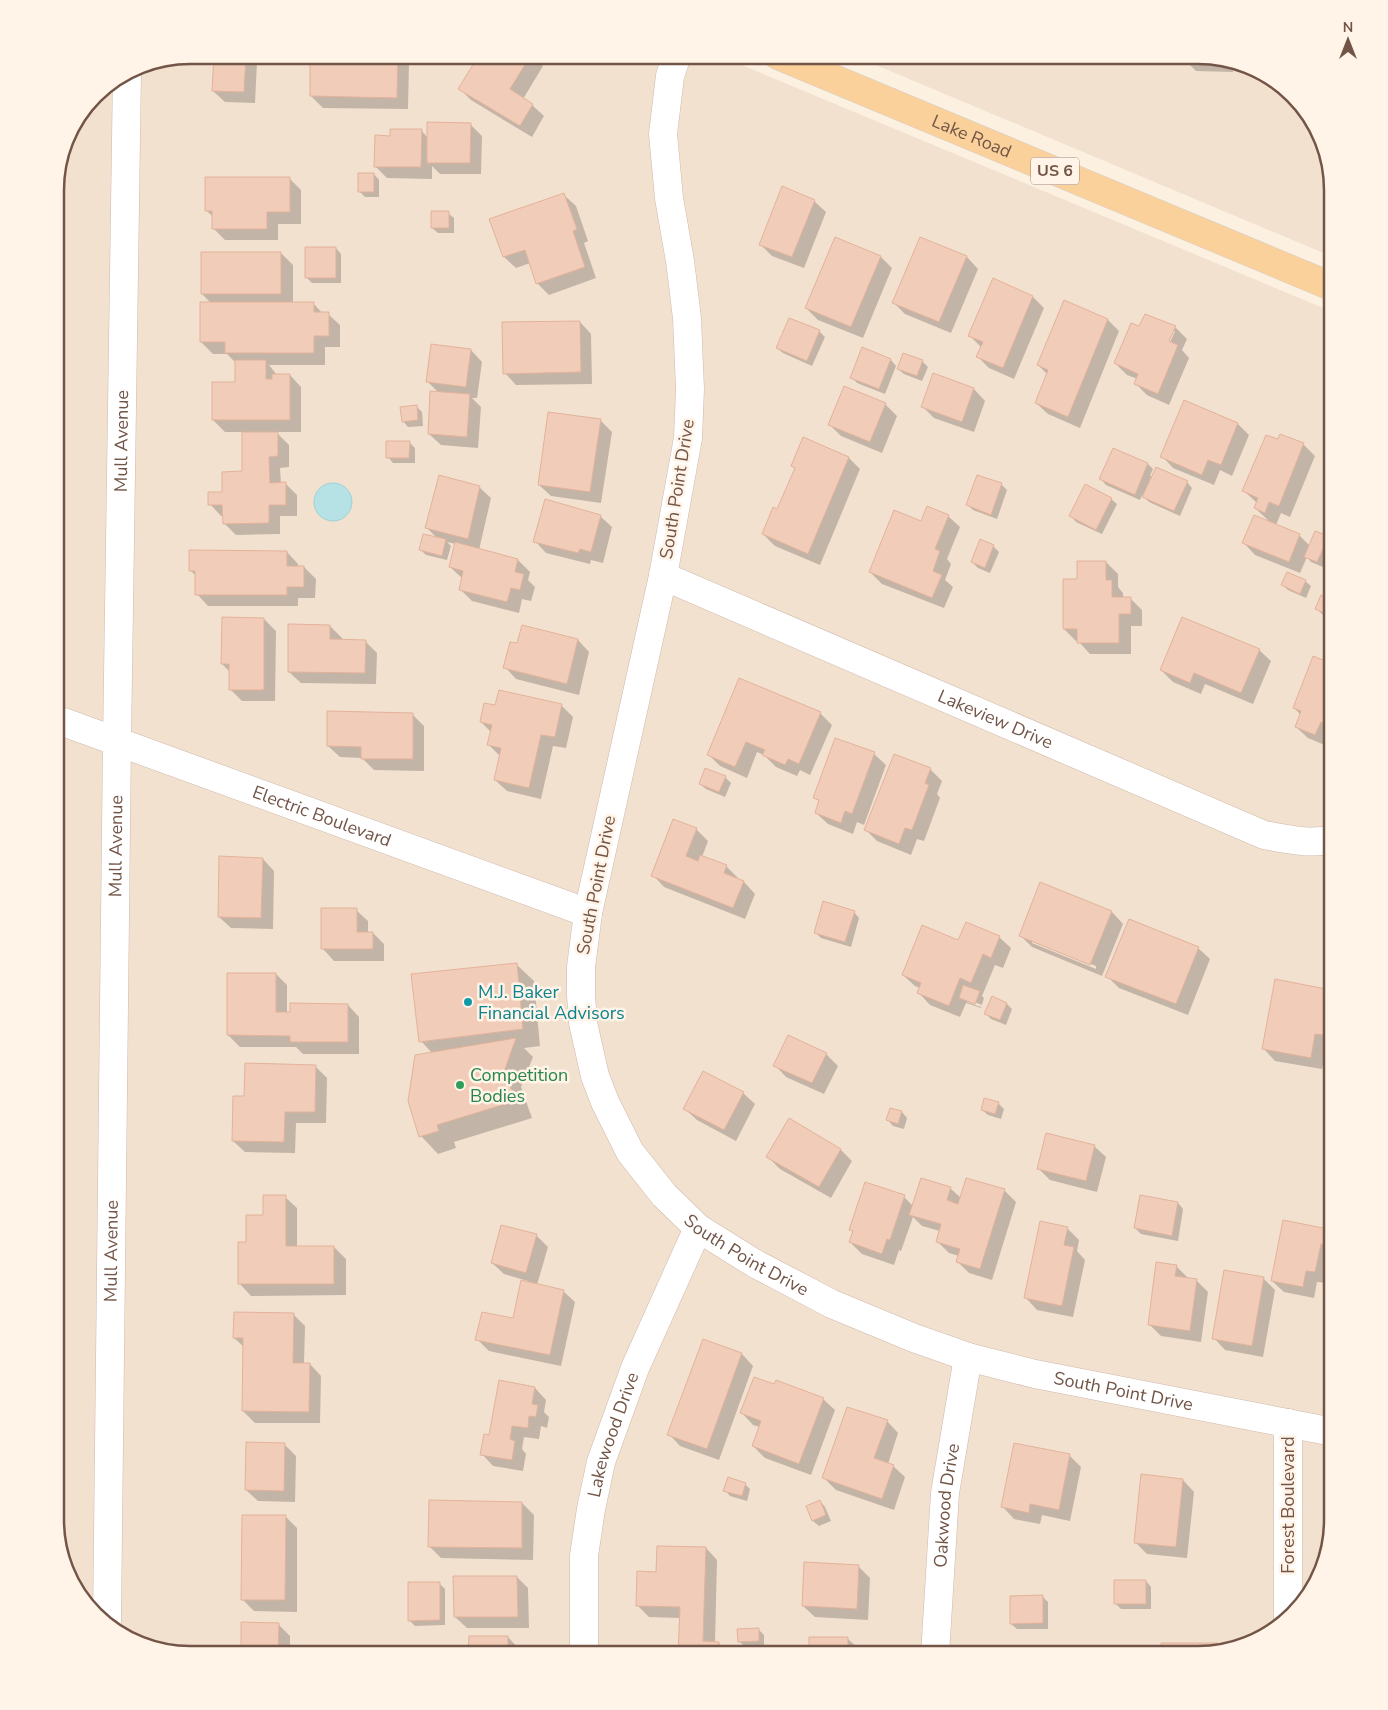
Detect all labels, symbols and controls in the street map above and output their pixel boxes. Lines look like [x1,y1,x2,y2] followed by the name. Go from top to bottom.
[1323,15,1373,65] north arrow
[1343,18,1353,37] text: N
[928,109,1015,164] street label: Lake Road
[1031,158,1079,185] road number: US 6
[109,390,134,492] street label: Mull Avenue
[654,417,700,561] street label: South Point Drive
[934,684,1057,755] street label: Lakeview Drive
[249,780,395,852] street label: Electric Boulevard
[103,795,128,897] street label: Mull Avenue
[571,813,621,957] street label: South Point Drive
[478,980,625,1025] place label: M.J. Baker Financial Advisors
[462,996,474,1008] marker: M.J. Baker Financial Advisors
[470,1063,568,1108] place label: Competition Bodies
[454,1079,466,1091] marker: Competition Bodies
[99,1200,124,1302] street label: Mull Avenue
[679,1209,813,1302] street label: South Point Drive
[1052,1366,1195,1417] street label: South Point Drive
[582,1369,644,1500] street label: Lakewood Drive
[1276,1436,1300,1574] street label: Forest Boulevard
[928,1442,965,1568] street label: Oakwood Drive

